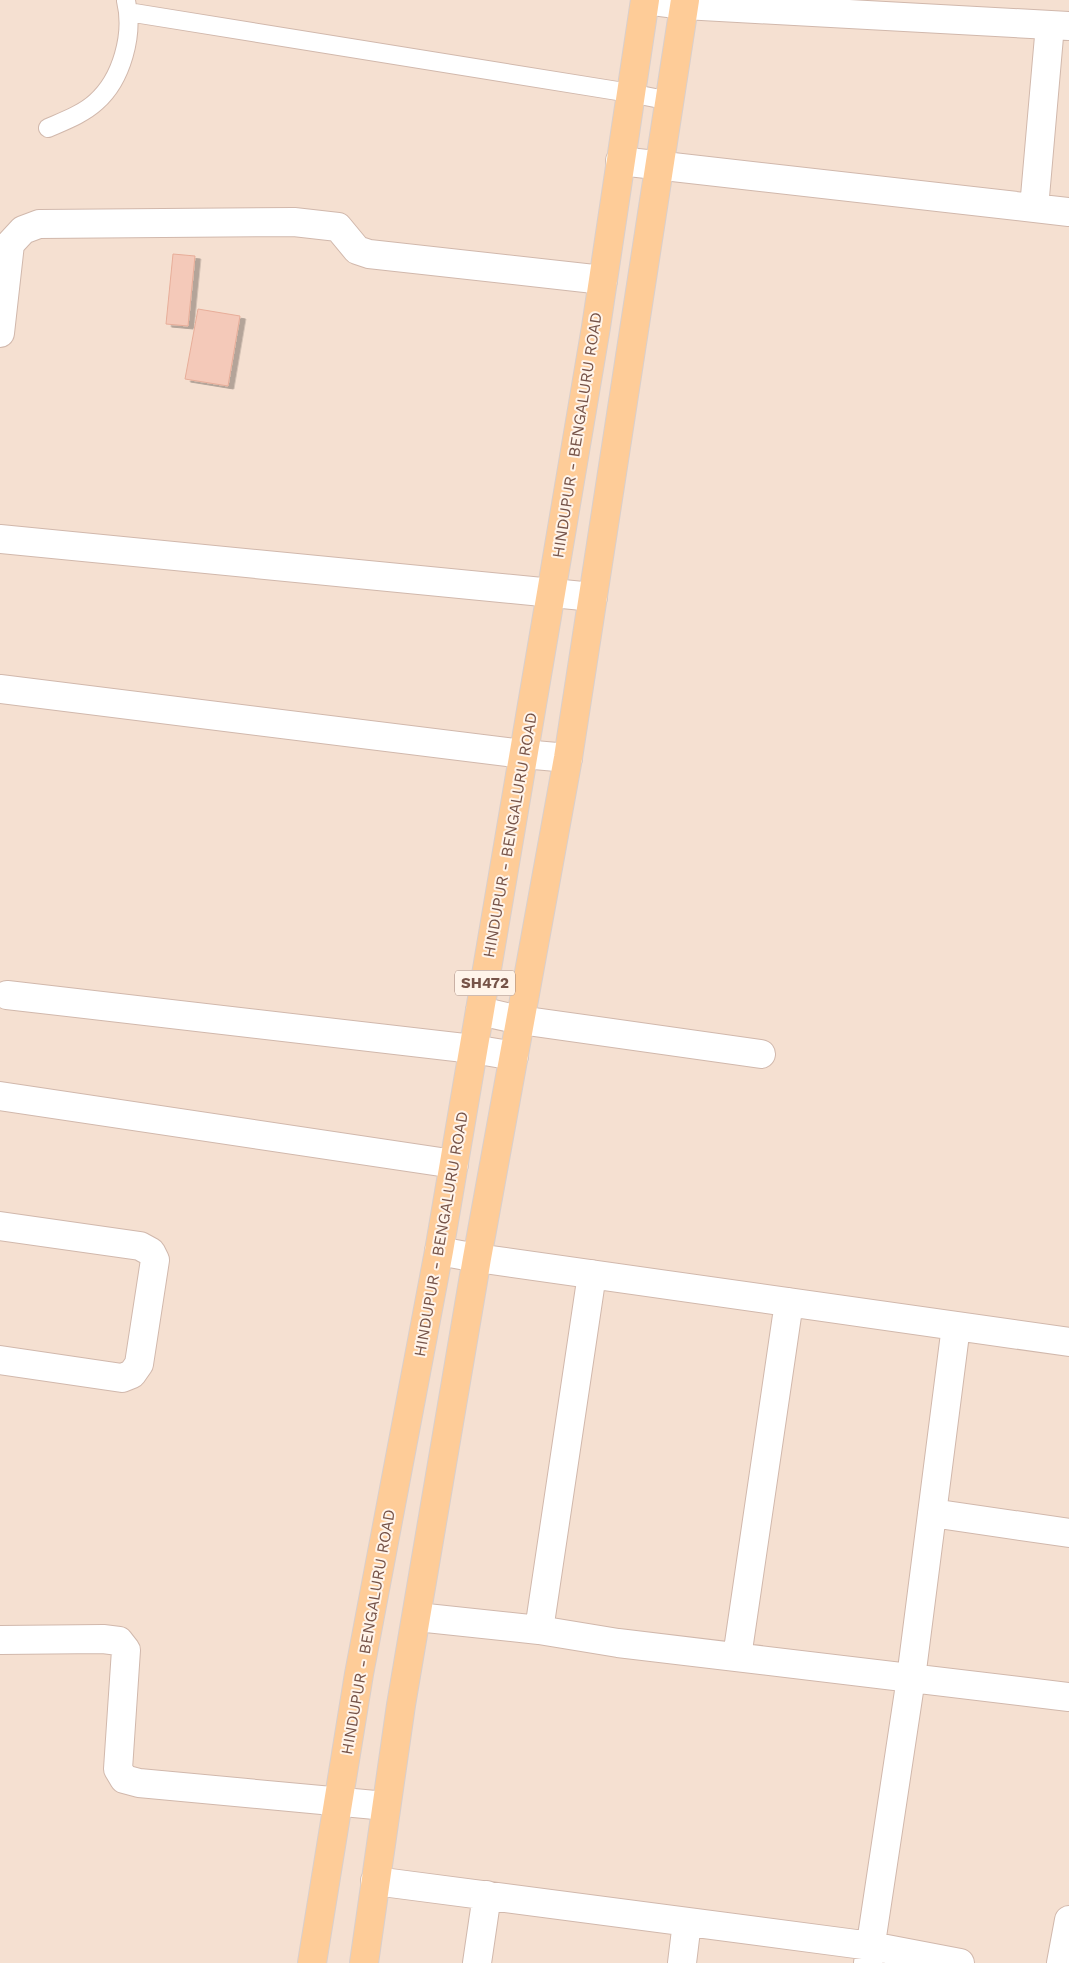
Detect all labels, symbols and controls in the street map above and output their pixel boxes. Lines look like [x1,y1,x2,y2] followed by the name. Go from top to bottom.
[548,311,606,559] street label: HINDUPUR - BENGALURU ROAD
[479,711,541,959] street label: HINDUPUR - BENGALURU ROAD
[455,970,515,996] road number: SH472
[410,1110,472,1358] street label: HINDUPUR - BENGALURU ROAD
[337,1508,399,1756] street label: HINDUPUR - BENGALURU ROAD

